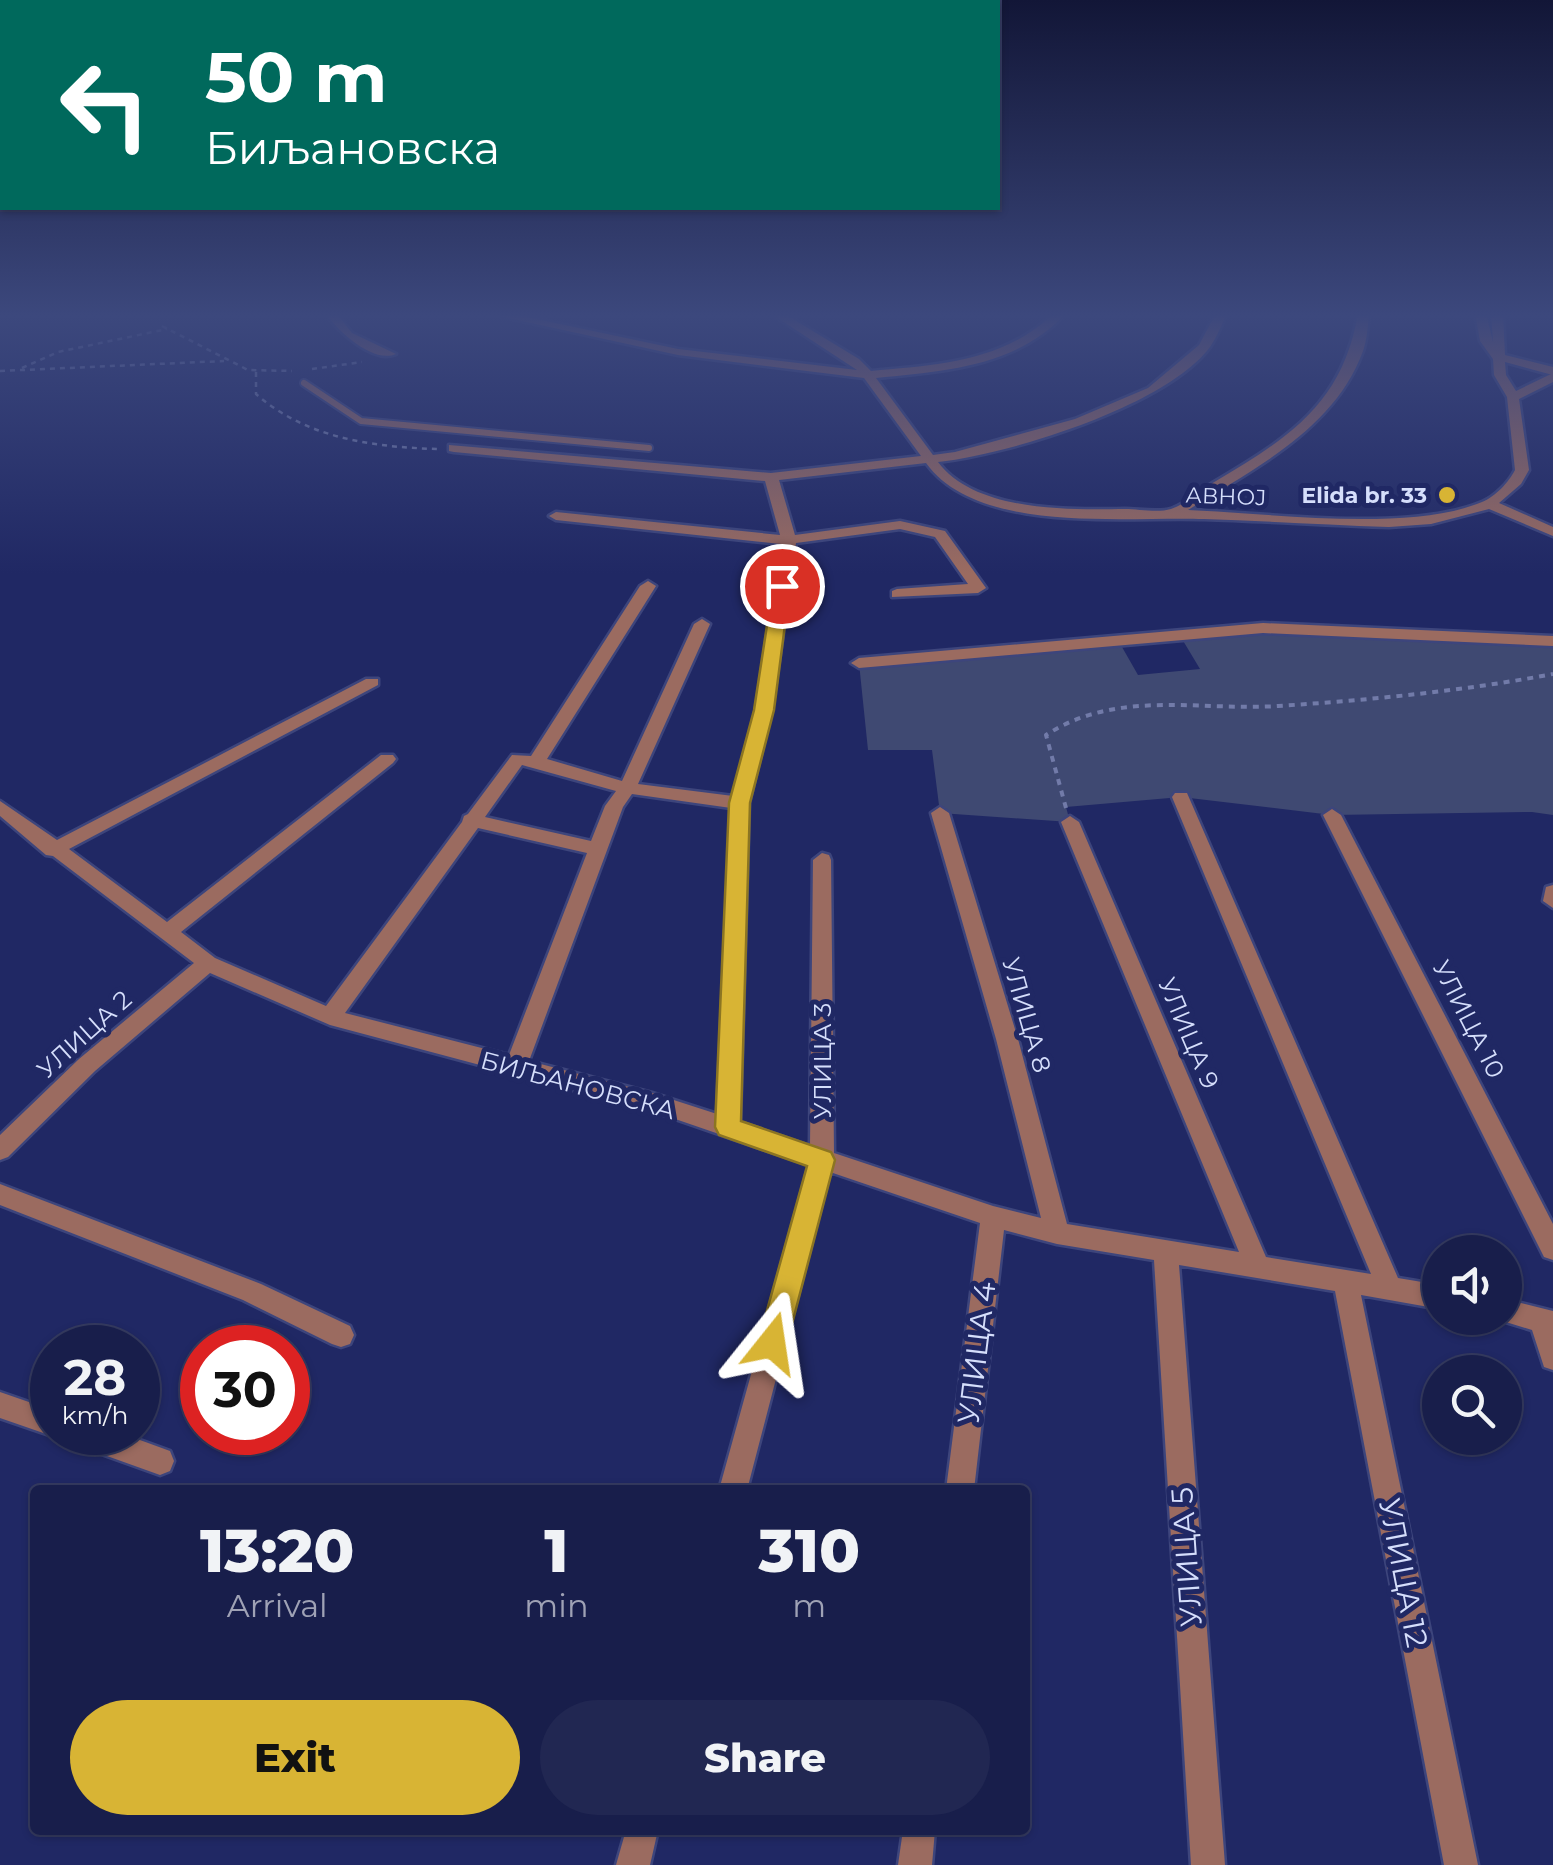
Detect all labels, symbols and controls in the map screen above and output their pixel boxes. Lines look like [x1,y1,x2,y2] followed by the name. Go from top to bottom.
[205,34,387,120] text: 50 m
[40,40,170,170] icon: left
[205,120,500,175] text: Биљановска
[1185,482,1267,511] street label: АВНОЈ
[1302,482,1427,509] place label: Elida br. 33
[1436,484,1458,506] marker: Elida br. 33
[740,544,825,629] pin
[755,559,810,614] icon: arrive
[996,954,1058,1076] street label: УЛИЦА 8
[1427,955,1511,1083] street label: УЛИЦА 10
[1152,973,1226,1093] street label: УЛИЦА 9
[31,984,137,1084] street label: УЛИЦА 2
[807,1003,837,1119] street label: УЛИЦА 3
[477,1045,679,1126] street label: БИЉАНОВСКА
[1422,1235,1522,1455] map controls
[1422,1235,1522,1335] button: sound
[949,1280,1004,1426] street label: УЛИЦА 4
[720,1291,824,1395] position arrow
[180,1325,310,1455] speed limit sign: 30
[64,1347,126,1408] text: 28
[1422,1355,1522,1455] button: search
[62,1400,128,1430] text: km/h
[1163,1486,1210,1628] street label: УЛИЦА 5
[1371,1495,1436,1650] street label: УЛИЦА 12
[200,1514,354,1587] text: 13:20
[544,1514,569,1587] text: 1
[758,1514,860,1587] text: 310
[227,1586,328,1625] text: Arrival
[524,1586,589,1625] text: min
[792,1586,826,1625] text: m
[70,1700,520,1815] button: Exit
[540,1700,990,1815] button: Share

